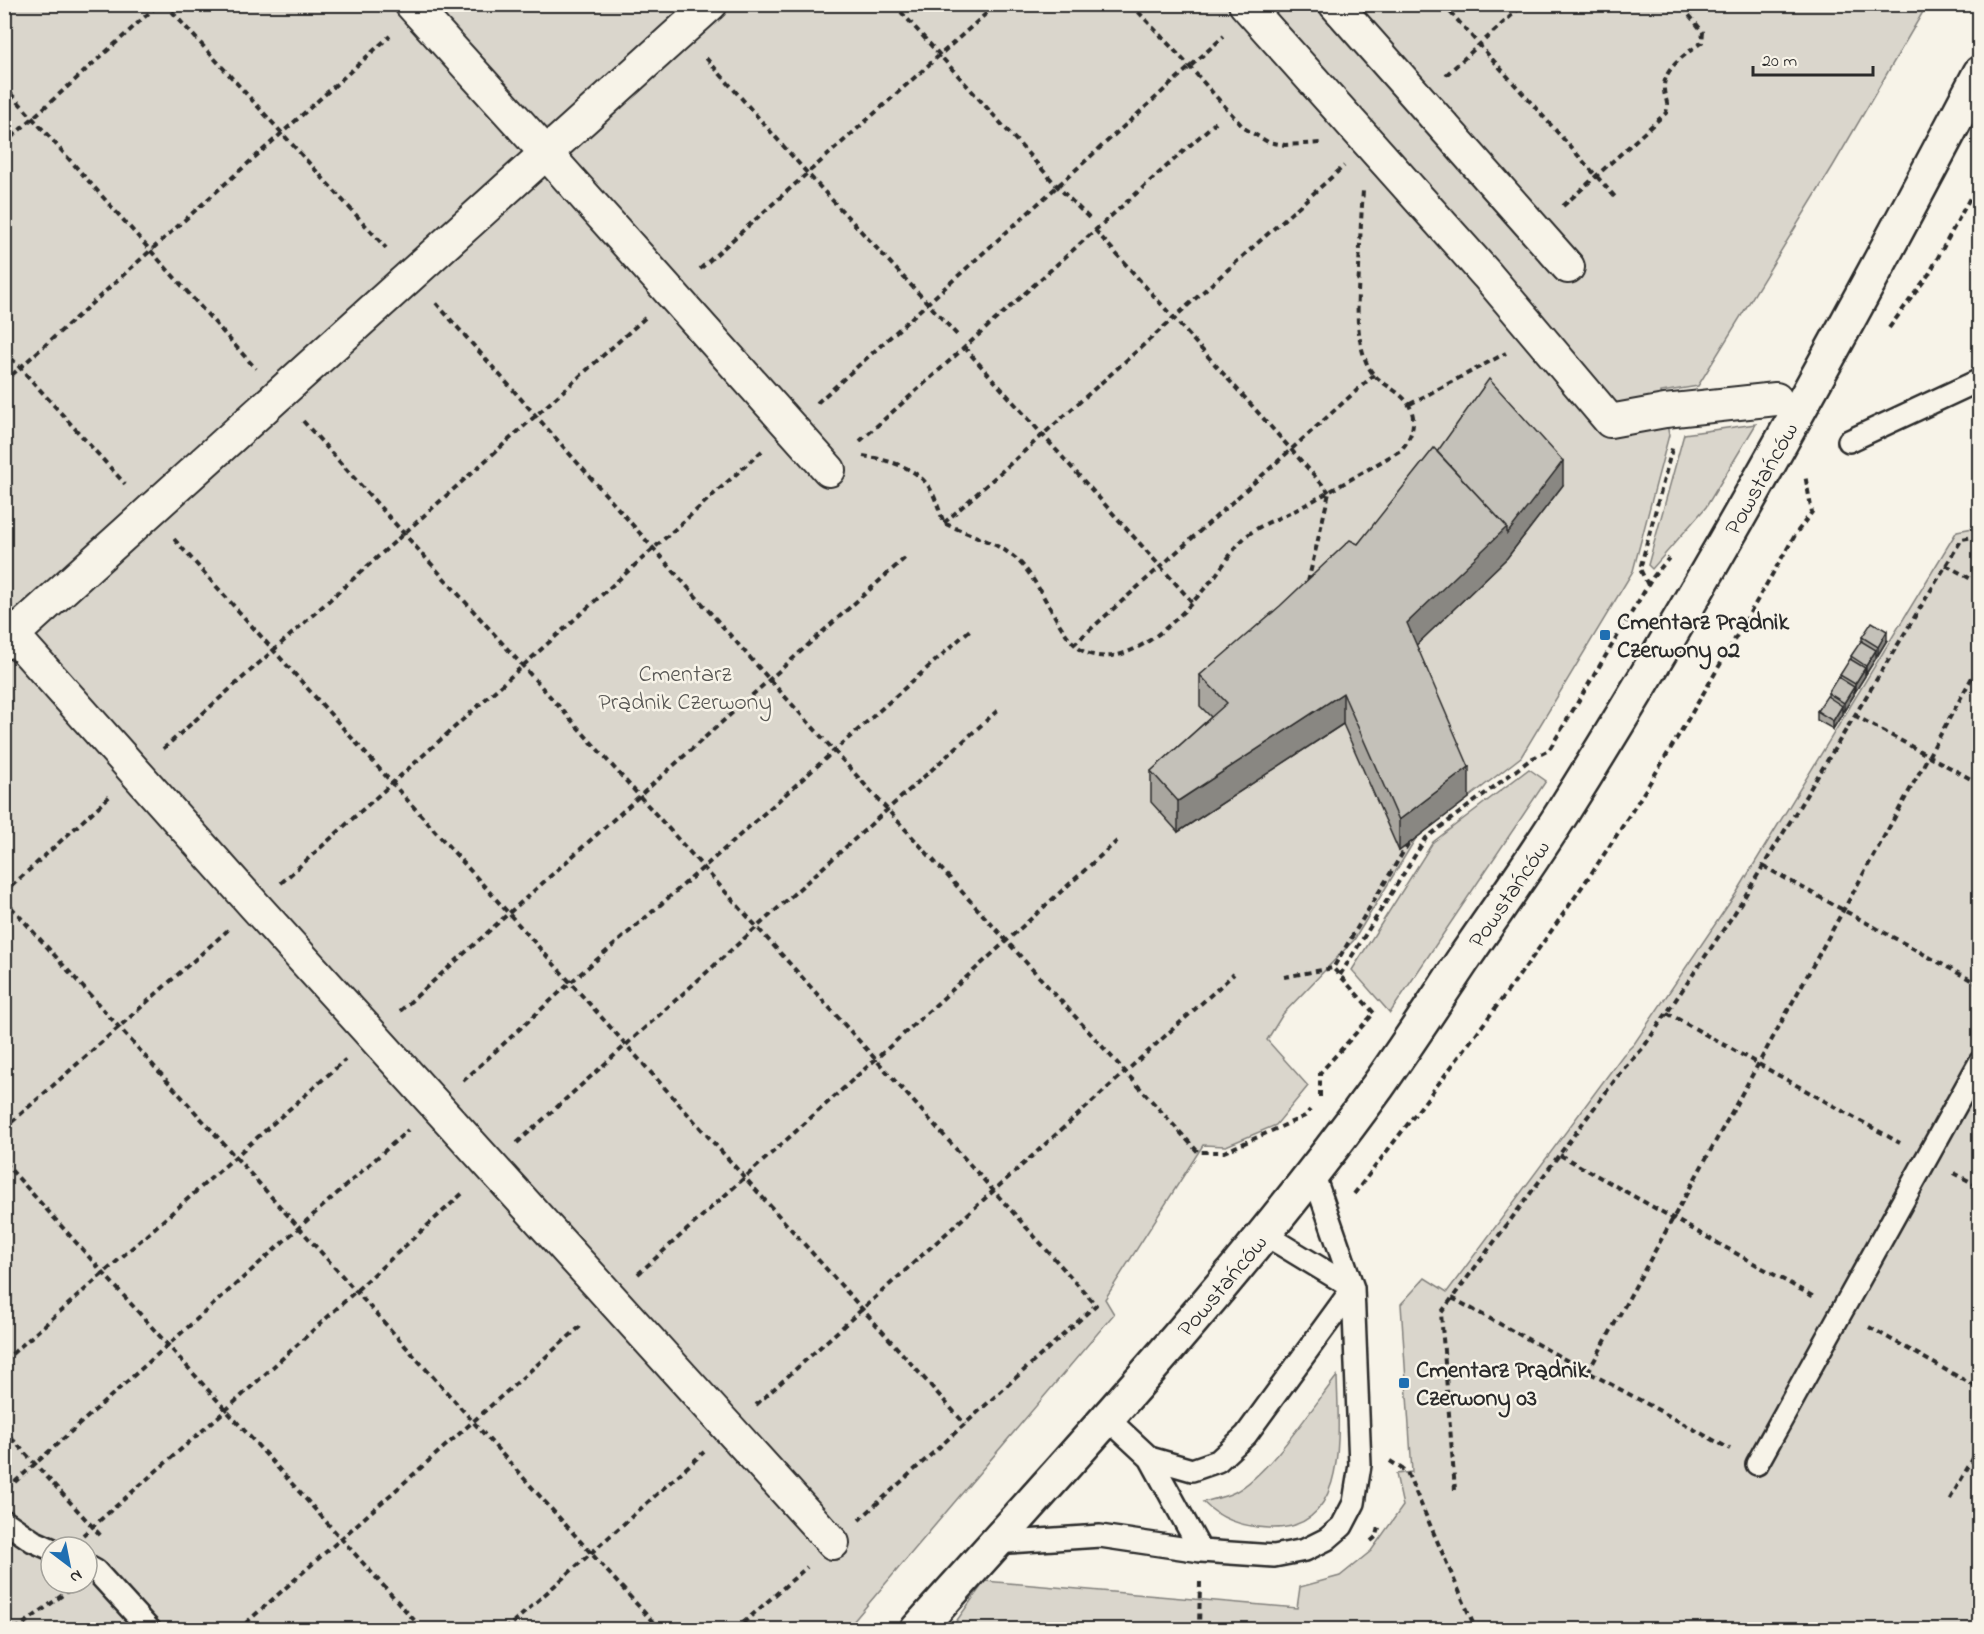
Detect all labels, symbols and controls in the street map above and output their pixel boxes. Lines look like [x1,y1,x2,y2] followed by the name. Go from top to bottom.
[1753,39,1873,77] scale bar
[1762,49,1797,75] text: 20 m
[1717,417,1809,542] street label: Powstańców
[1617,606,1789,670] place label: Cmentarz Prądnik Czerwony 02
[1598,628,1612,642] marker: Cmentarz Prądnik Czerwony 02
[598,658,772,722] park label: Cmentarz Prądnik Czerwony
[1461,834,1560,956] street label: Powstańców
[1170,1228,1277,1346] street label: Powstańców
[1416,1354,1588,1418] place label: Cmentarz Prądnik Czerwony 03
[1397,1376,1411,1390] marker: Cmentarz Prądnik Czerwony 03
[39,1535,99,1595] north arrow
[65,1563,87,1589] text: N

